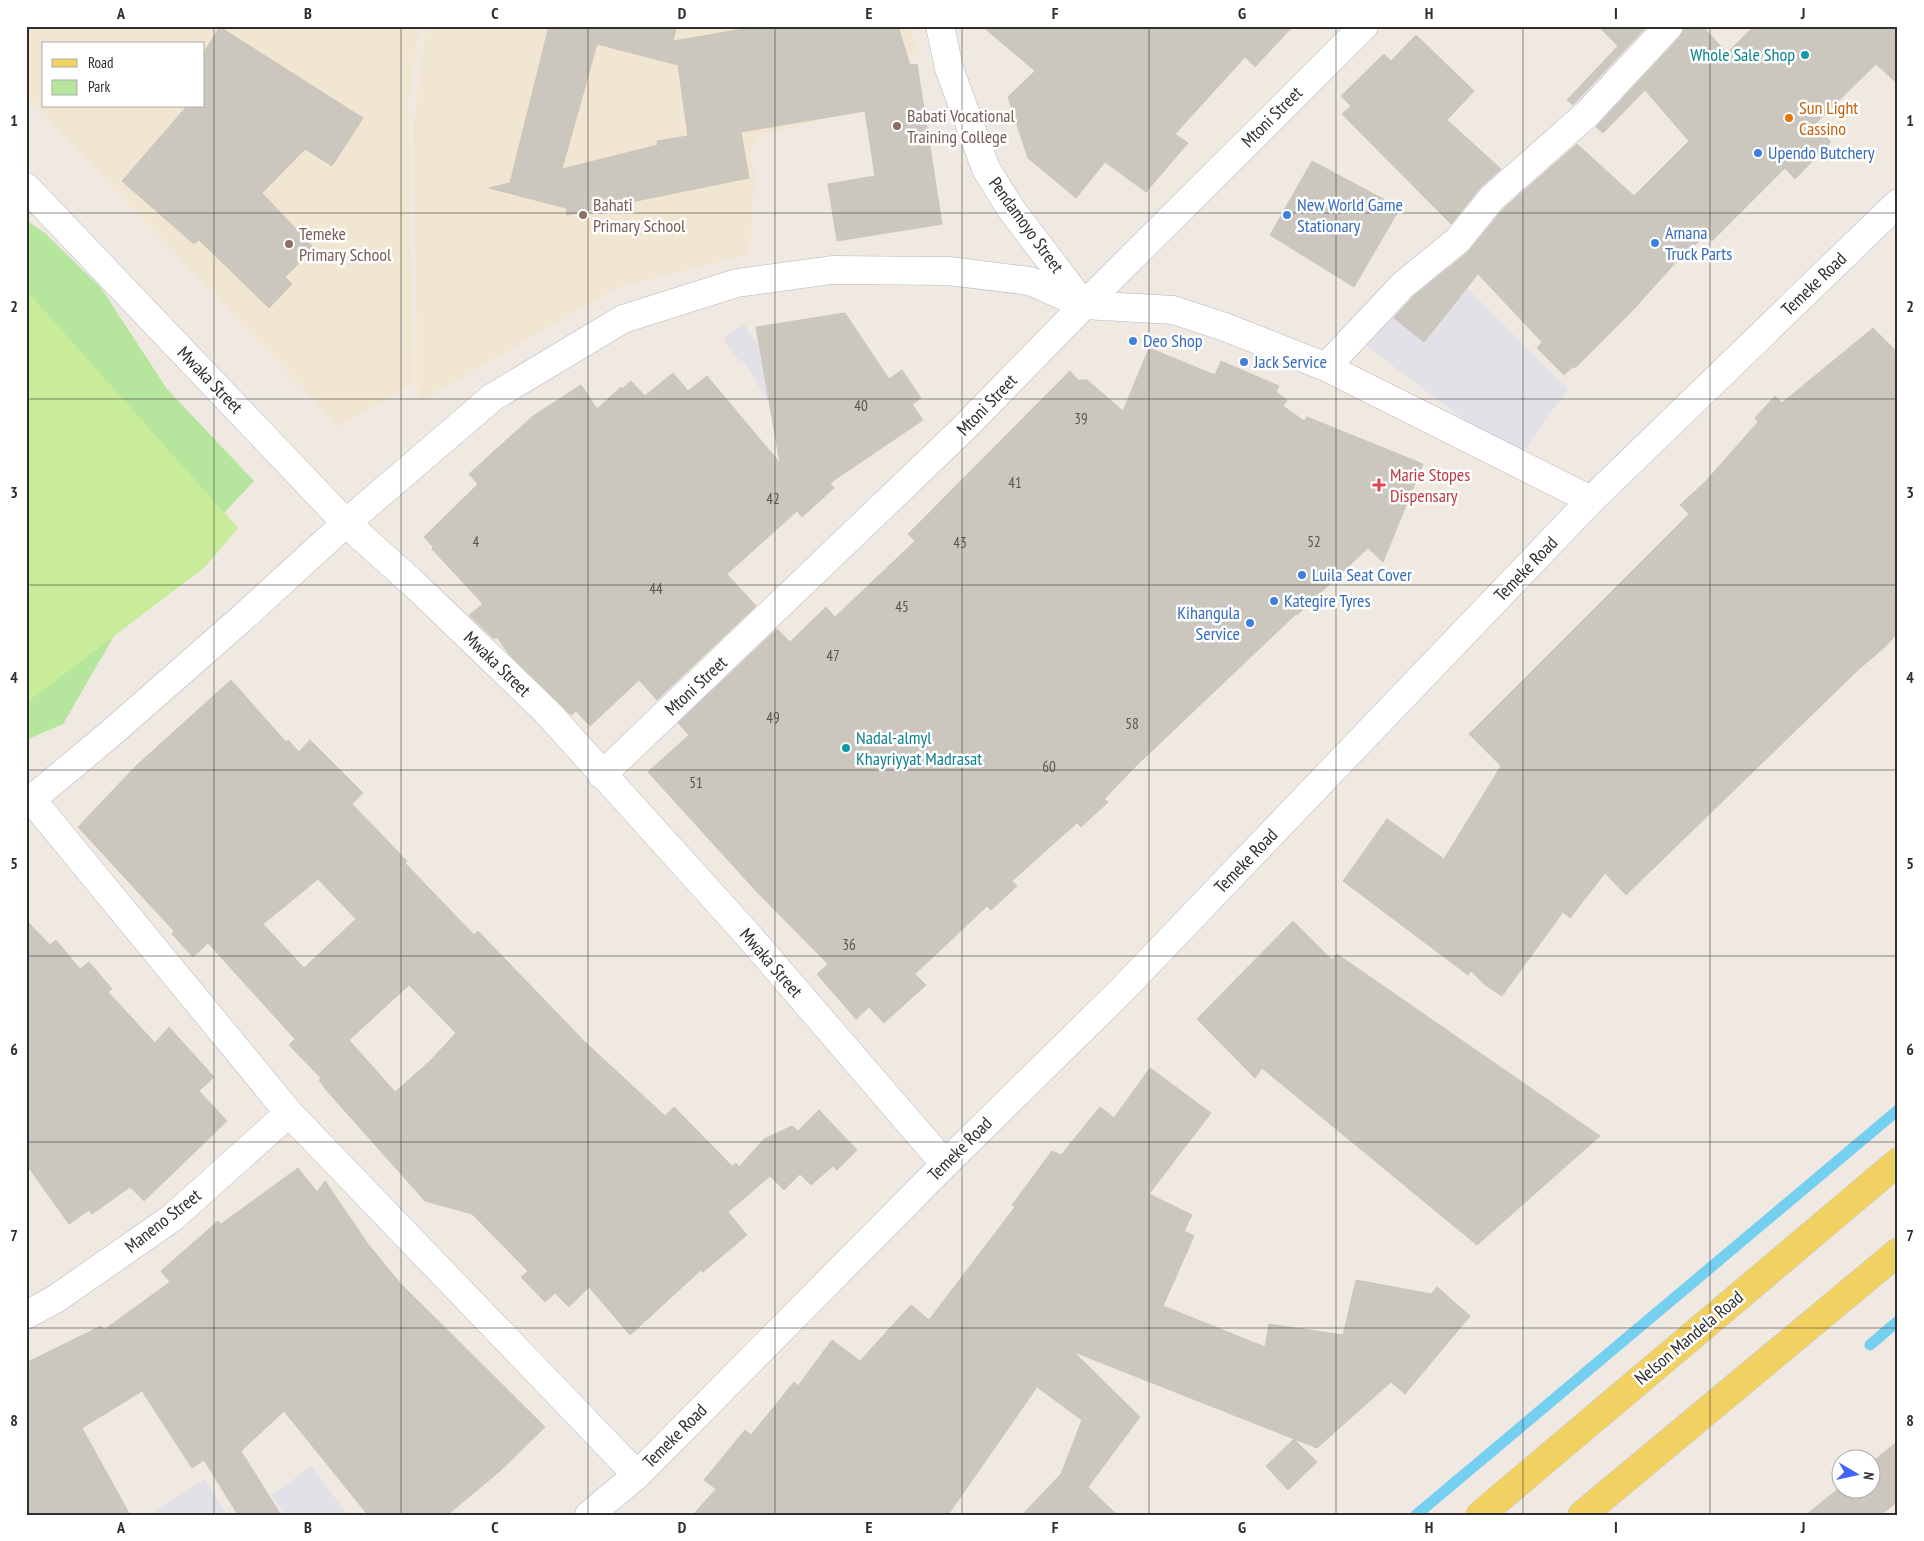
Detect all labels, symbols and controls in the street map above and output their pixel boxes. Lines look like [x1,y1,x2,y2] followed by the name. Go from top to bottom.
[116,3,126,23] text: A
[304,3,312,23] text: B
[491,3,499,23] text: C
[678,3,687,23] text: D
[866,3,873,23] text: E
[1052,3,1059,23] text: F
[1238,3,1246,23] text: G
[1425,3,1433,23] text: H
[1614,3,1618,23] text: I
[1800,3,1805,23] text: J
[42,42,205,108] legend
[1690,43,1795,66] place label: Whole Sale Shop
[1799,49,1811,61] marker: Whole Sale Shop
[88,53,114,72] text: Road
[88,77,110,96] text: Park
[1236,81,1307,152] street label: Mtoni Street
[1799,96,1858,140] place label: Sun Light Cassino
[907,104,1015,148] place label: Babati Vocational Training College
[10,110,18,130] text: 1
[1906,110,1914,130] text: 1
[1783,112,1795,124] marker: Sun Light Cassino
[891,120,903,132] marker: Babati Vocational Training College
[1768,141,1875,164] place label: Upendo Butchery
[1752,147,1764,159] marker: Upendo Butchery
[984,172,1069,277] street label: Pendamoyo Street
[593,193,686,237] place label: Bahati Primary School
[1297,193,1403,237] place label: New World Game Stationary
[577,209,589,221] marker: Bahati Primary School
[1281,209,1293,221] marker: New World Game Stationary
[1665,221,1732,265] place label: Amana Truck Parts
[299,222,392,266] place label: Temeke Primary School
[1649,237,1661,249] marker: Amana Truck Parts
[283,238,295,250] marker: Temeke Primary School
[1776,247,1851,320] street label: Temeke Road
[10,296,18,316] text: 2
[1906,296,1914,316] text: 2
[1143,329,1203,352] place label: Deo Shop
[1127,335,1139,347] marker: Deo Shop
[173,341,248,418] street label: Mwaka Street
[1253,350,1327,373] place label: Jack Service
[1238,356,1250,368] marker: Jack Service
[952,369,1022,440] street label: Mtoni Street
[854,396,868,415] house number: 40
[1074,409,1088,428] house number: 39
[1390,463,1470,507] place label: Marie Stopes Dispensary
[1008,473,1022,492] house number: 41
[1372,478,1386,492] marker: Marie Stopes Dispensary
[10,482,18,502] text: 3
[1906,482,1914,502] text: 3
[766,489,780,508] house number: 42
[1489,531,1562,606] street label: Temeke Road
[473,532,480,551] house number: 4
[1307,532,1321,551] house number: 52
[953,533,967,552] house number: 43
[1312,563,1412,586] place label: Luila Seat Cover
[1296,569,1308,581] marker: Luila Seat Cover
[649,579,663,598] house number: 44
[1284,589,1371,612] place label: Kategire Tyres
[1268,595,1280,607] marker: Kategire Tyres
[895,597,909,616] house number: 45
[1177,601,1240,645] place label: Kihangula Service
[1244,617,1256,629] marker: Kihangula Service
[459,626,536,701] street label: Mwaka Street
[826,646,840,665] house number: 47
[660,651,732,720] street label: Mtoni Street
[10,667,18,687] text: 4
[1906,667,1914,687] text: 4
[766,708,780,727] house number: 49
[1125,714,1139,733] house number: 58
[856,726,982,770] place label: Nadal-almyl Khayriyyat Madrasat
[840,742,852,754] marker: Nadal-almyl Khayriyyat Madrasat
[1042,757,1056,776] house number: 60
[689,773,703,792] house number: 51
[1209,823,1282,898] street label: Temeke Road
[10,853,18,873] text: 5
[1906,853,1914,873] text: 5
[735,923,808,1002] street label: Mwaka Street
[842,935,856,954] house number: 36
[10,1039,18,1059] text: 6
[1906,1039,1914,1059] text: 6
[923,1112,997,1186] street label: Temeke Road
[120,1184,206,1258] street label: Maneno Street
[10,1225,18,1245] text: 7
[1906,1225,1914,1245] text: 7
[1630,1286,1748,1390] street label: Nelson Mandela Road
[638,1399,712,1473] street label: Temeke Road
[10,1410,18,1430] text: 8
[1906,1410,1914,1430] text: 8
[1832,1448,1882,1498] north arrow
[1859,1471,1878,1481] text: N
[116,1517,126,1537] text: A
[304,1517,312,1537] text: B
[491,1517,499,1537] text: C
[678,1517,687,1537] text: D
[866,1517,873,1537] text: E
[1052,1517,1059,1537] text: F
[1238,1517,1246,1537] text: G
[1425,1517,1433,1537] text: H
[1614,1517,1618,1537] text: I
[1800,1517,1805,1537] text: J

